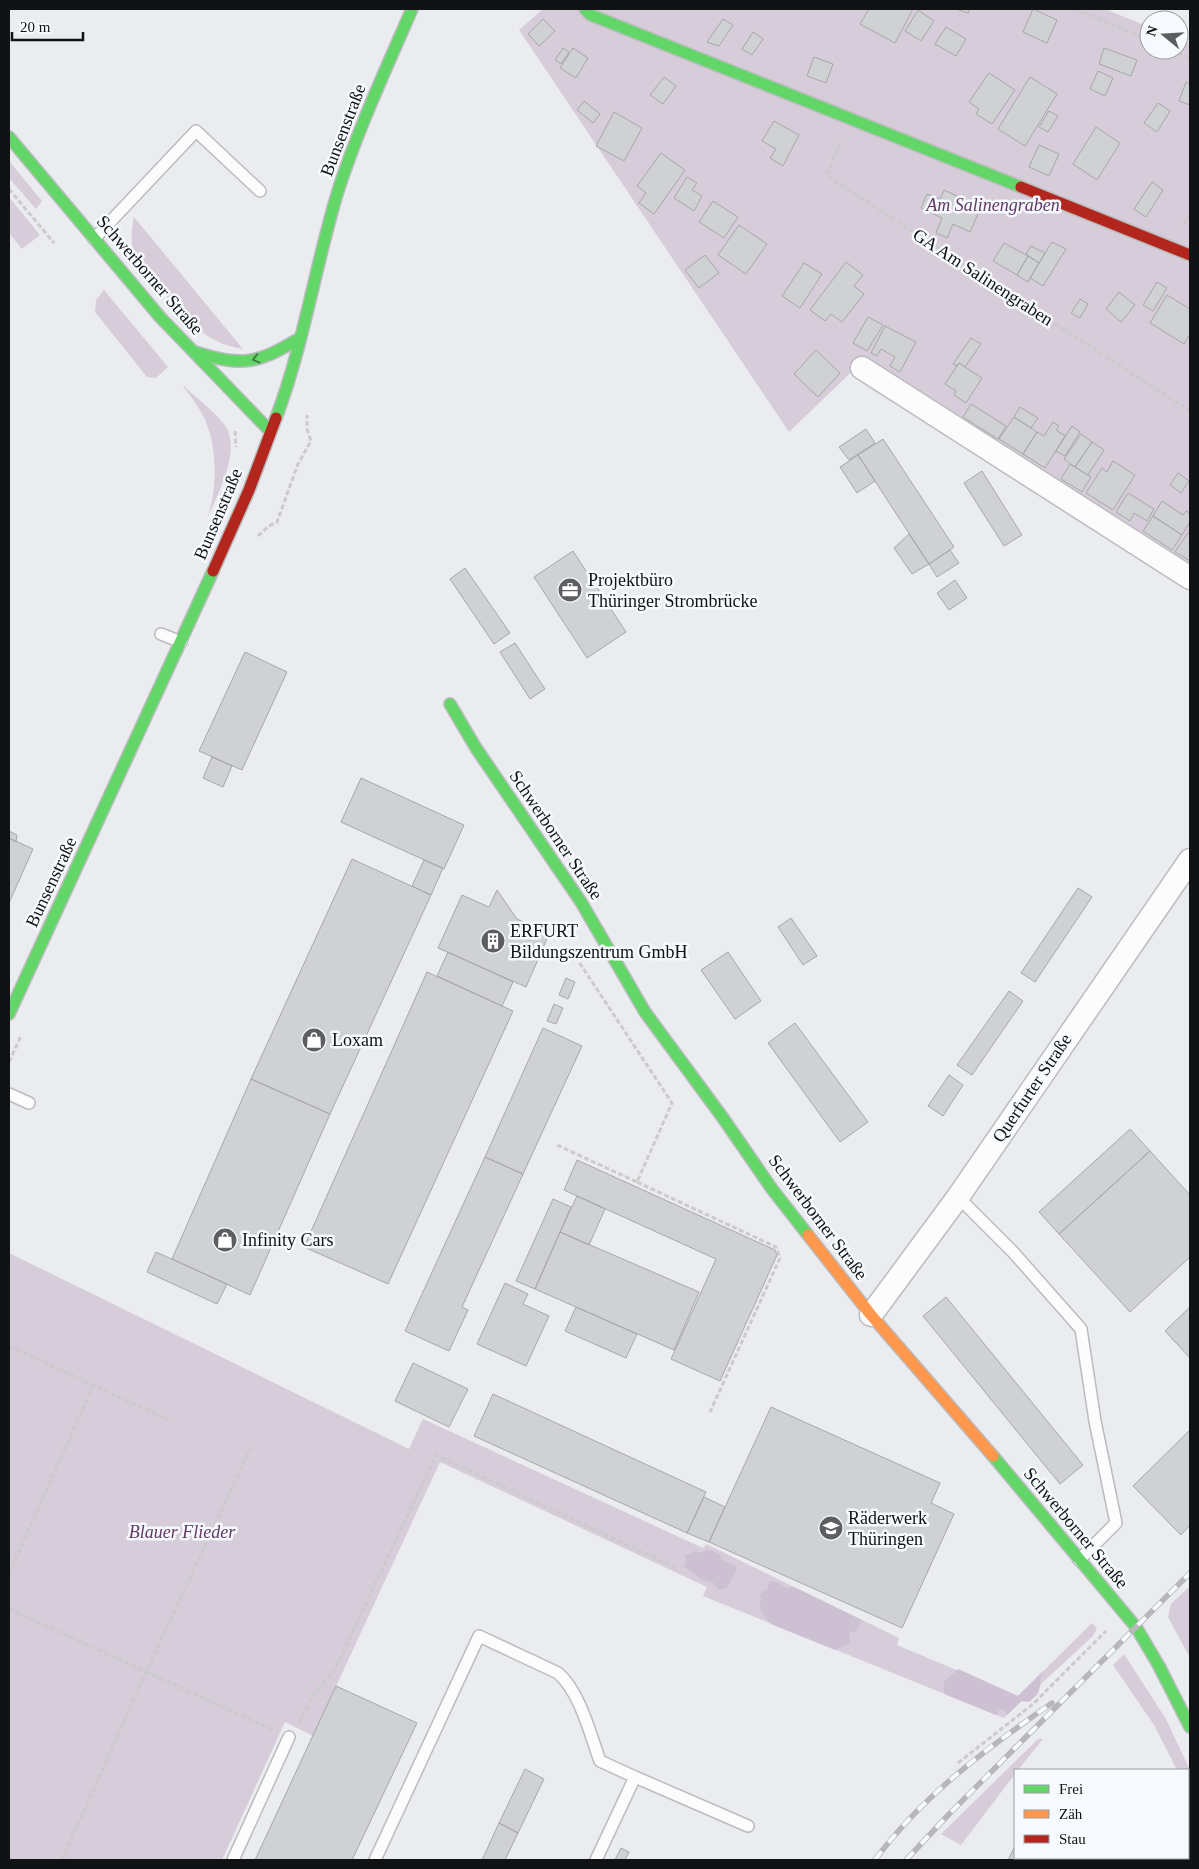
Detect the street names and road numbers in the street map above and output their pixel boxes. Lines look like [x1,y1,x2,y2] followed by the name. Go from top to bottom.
[316,81,370,179] street label: Bunsenstraße
[93,211,207,339] street label: Schwerborner Straße
[909,224,1057,330] street label: GA Am Salinengraben
[190,465,246,563] street label: Bunsenstraße
[505,767,607,903] street label: Schwerborner Straße
[21,834,81,930] street label: Bunsenstraße
[988,1030,1076,1146] street label: Querfurter Straße
[764,1151,872,1283] street label: Schwerborner Straße
[1020,1464,1132,1592] street label: Schwerborner Straße

